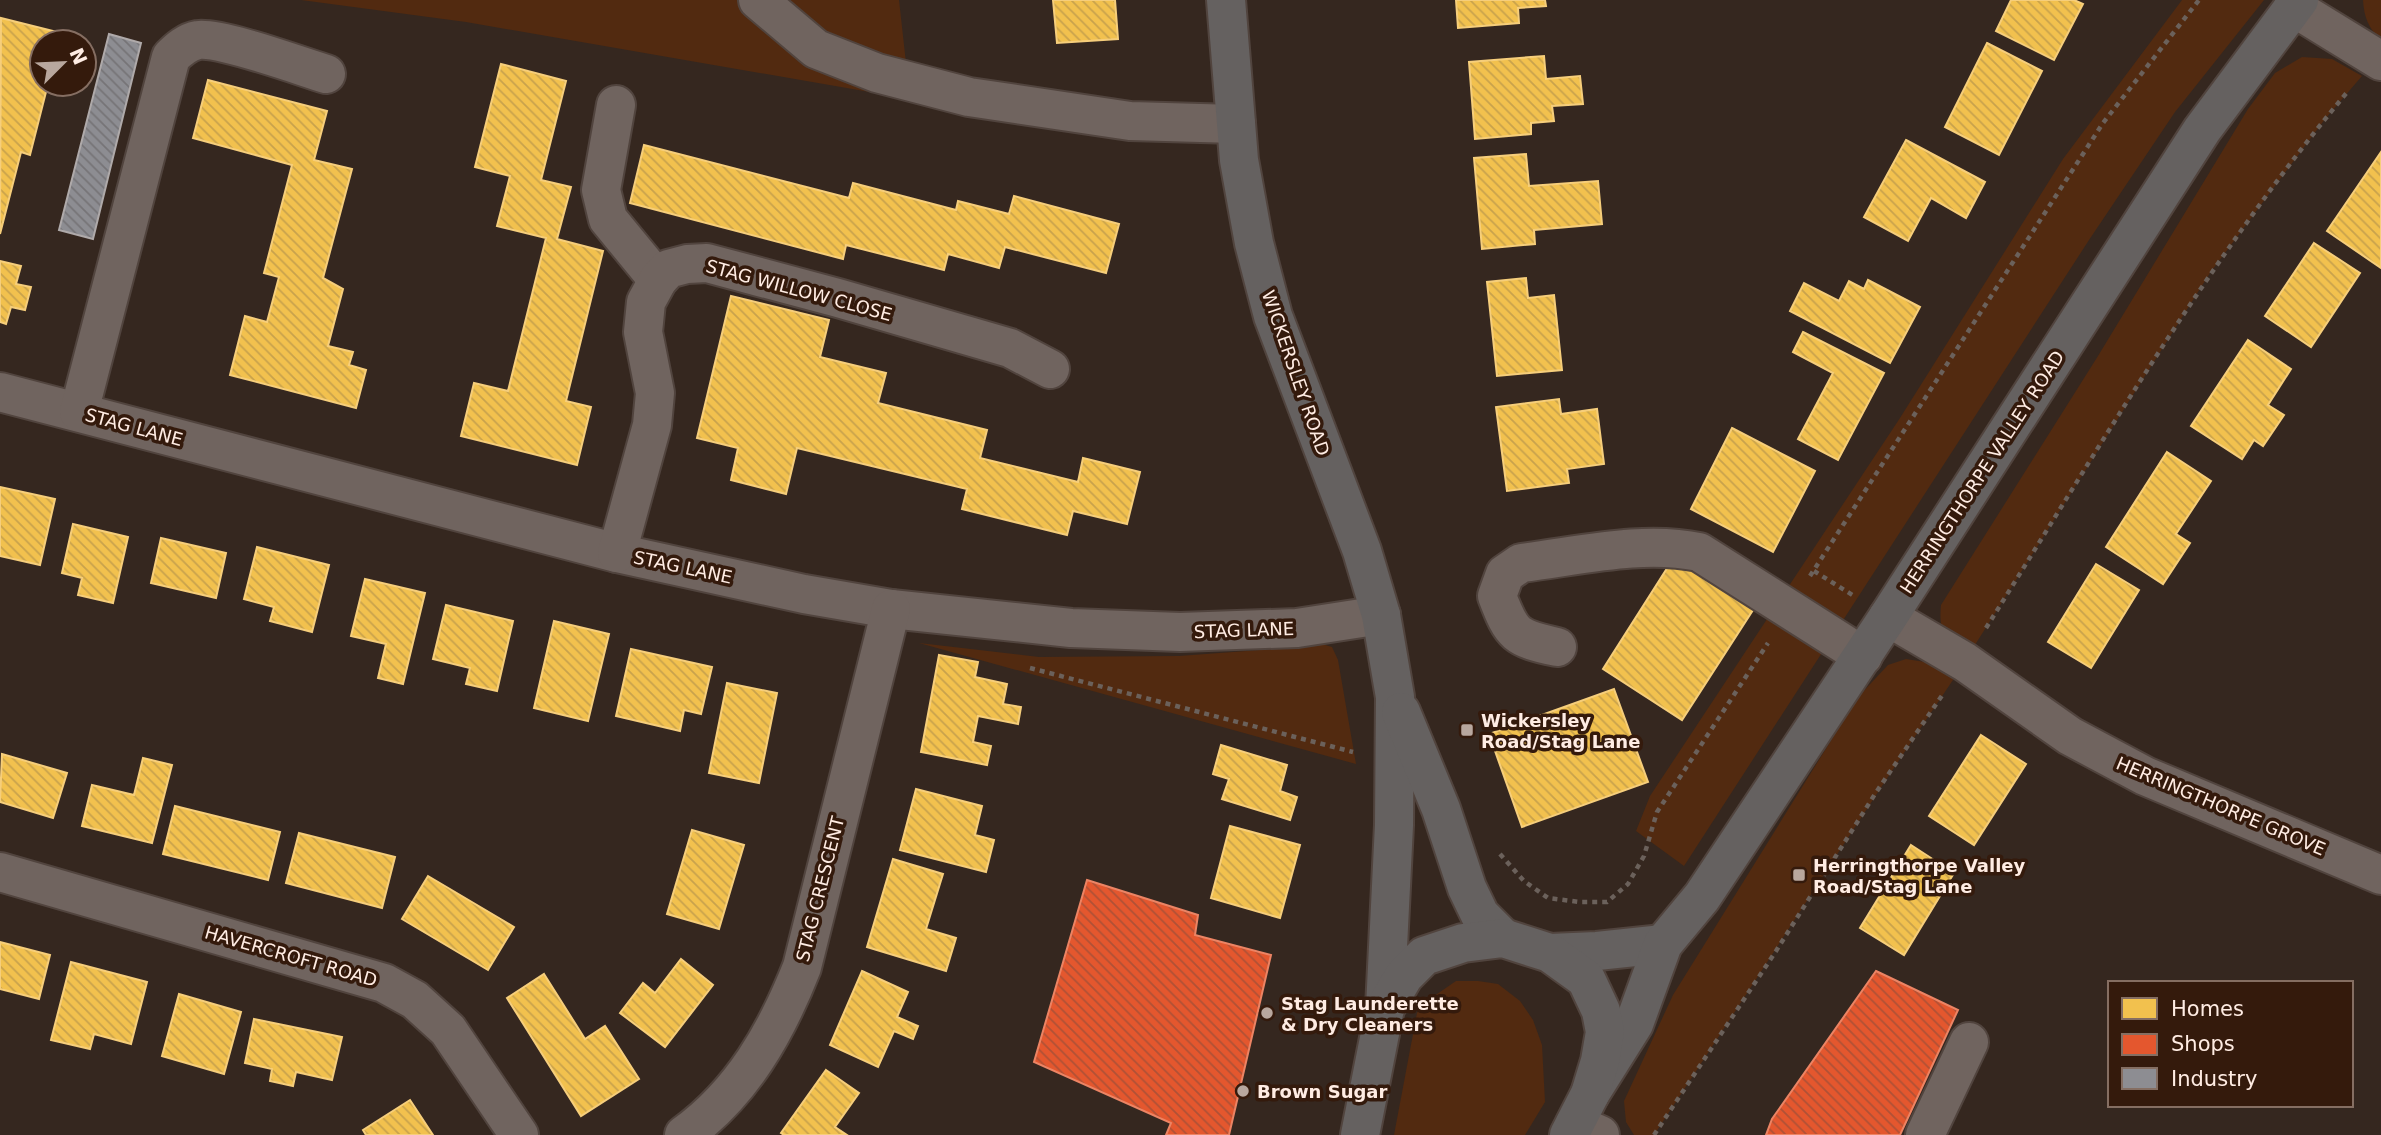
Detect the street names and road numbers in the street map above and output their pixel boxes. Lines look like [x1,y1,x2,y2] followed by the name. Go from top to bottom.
[704,255,894,325] street label: STAG WILLOW CLOSE
[1258,288,1334,458] street label: WICKERSLEY ROAD
[1895,347,2069,597] street label: HERRINGTHORPE VALLEY ROAD
[83,404,185,450] street label: STAG LANE
[632,546,734,588] street label: STAG LANE
[1194,618,1294,642] street label: STAG LANE
[2113,752,2329,860] street label: HERRINGTHORPE GROVE
[792,813,848,964] street label: STAG CRESCENT
[202,921,380,991] street label: HAVERCROFT ROAD

